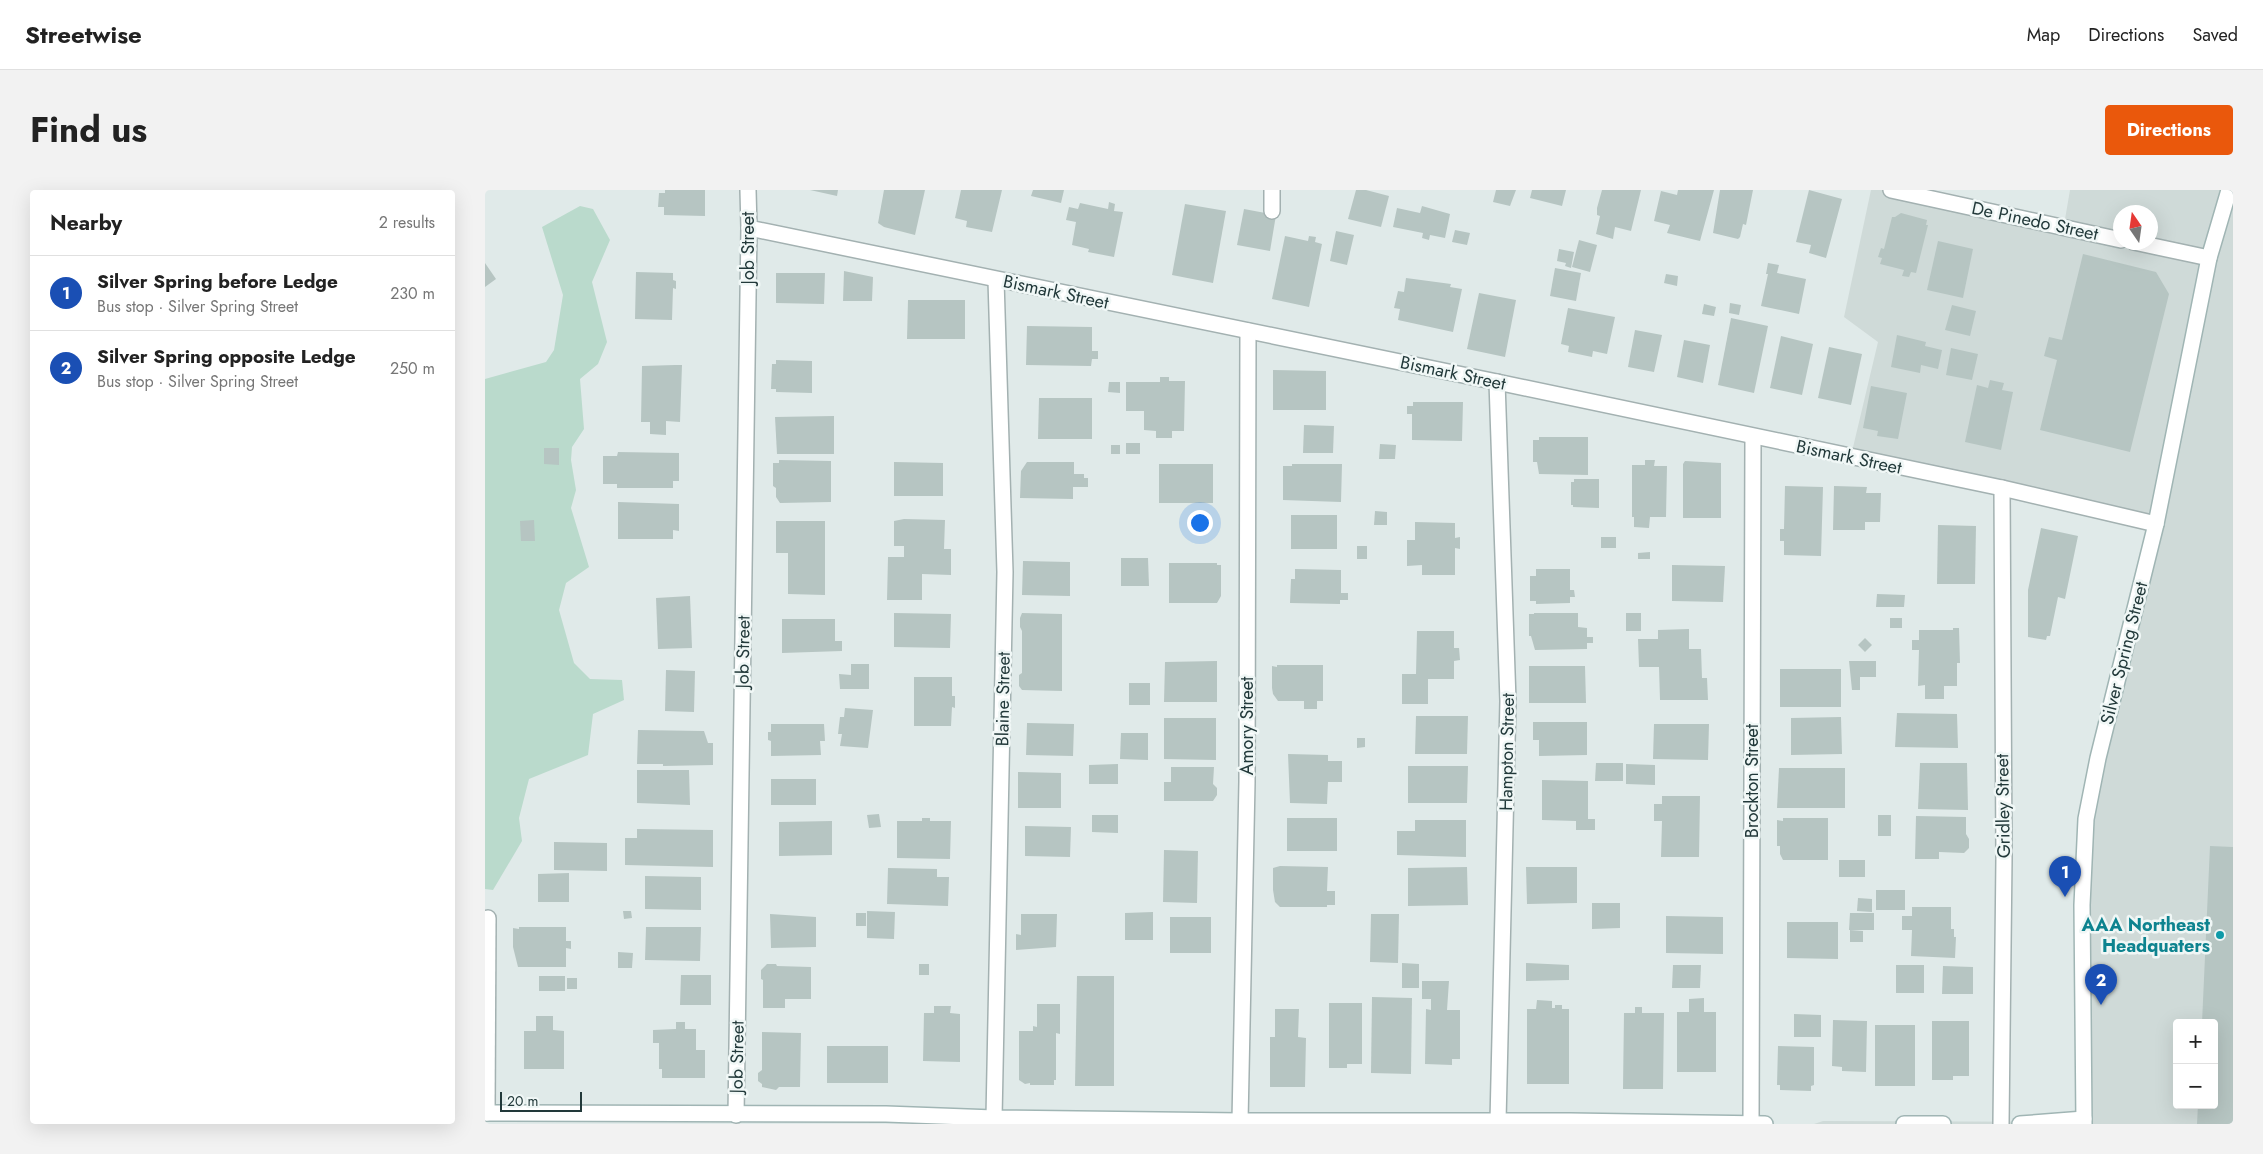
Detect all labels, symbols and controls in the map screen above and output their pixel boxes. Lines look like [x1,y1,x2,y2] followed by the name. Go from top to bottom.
[25,17,142,52] text: Streetwise
[2027,22,2060,48] text: Map
[2088,22,2164,48] text: Directions
[2192,22,2238,48] text: Saved
[30,105,147,155] text: Find us
[2105,105,2233,155] button: Directions
[1969,195,2101,247] street label: De Pinedo Street
[2113,205,2158,250] north arrow
[50,208,122,238] text: Nearby
[379,211,435,234] text: 2 results
[735,211,761,286] street label: Job Street
[97,268,338,295] text: Silver Spring before Ledge
[1001,268,1112,316] street label: Bismark Street
[62,282,70,305] text: 1
[390,282,435,305] text: 230 m
[97,295,298,318] text: Bus stop · Silver Spring Street
[97,343,356,370] text: Silver Spring opposite Ledge
[1398,349,1509,397] street label: Bismark Street
[61,357,71,380] text: 2
[390,357,435,380] text: 250 m
[97,370,298,393] text: Bus stop · Silver Spring Street
[1794,433,1905,481] street label: Bismark Street
[1187,510,1213,536] your location
[2094,578,2154,727] street label: Silver Spring Street
[729,615,757,691] street label: Job Street
[989,651,1017,747] street label: Blaine Street
[1234,676,1260,775] street label: Amory Street
[1493,692,1521,811] street label: Hampton Street
[1739,723,1765,838] street label: Brockton Street
[1989,753,2017,858] street label: Gridley Street
[2049,856,2081,897] pin: 1
[2081,912,2210,959] place label: AAA Northeast Headquaters
[2214,929,2226,941] marker: AAA Northeast Headquaters
[2085,964,2117,1005] pin: 2
[2173,1019,2218,1109] map controls
[2173,1019,2218,1064] button: +
[723,1020,751,1096] street label: Job Street
[2173,1064,2218,1109] button: −
[500,1089,583,1112] scale bar
[507,1091,539,1111] text: 20 m

